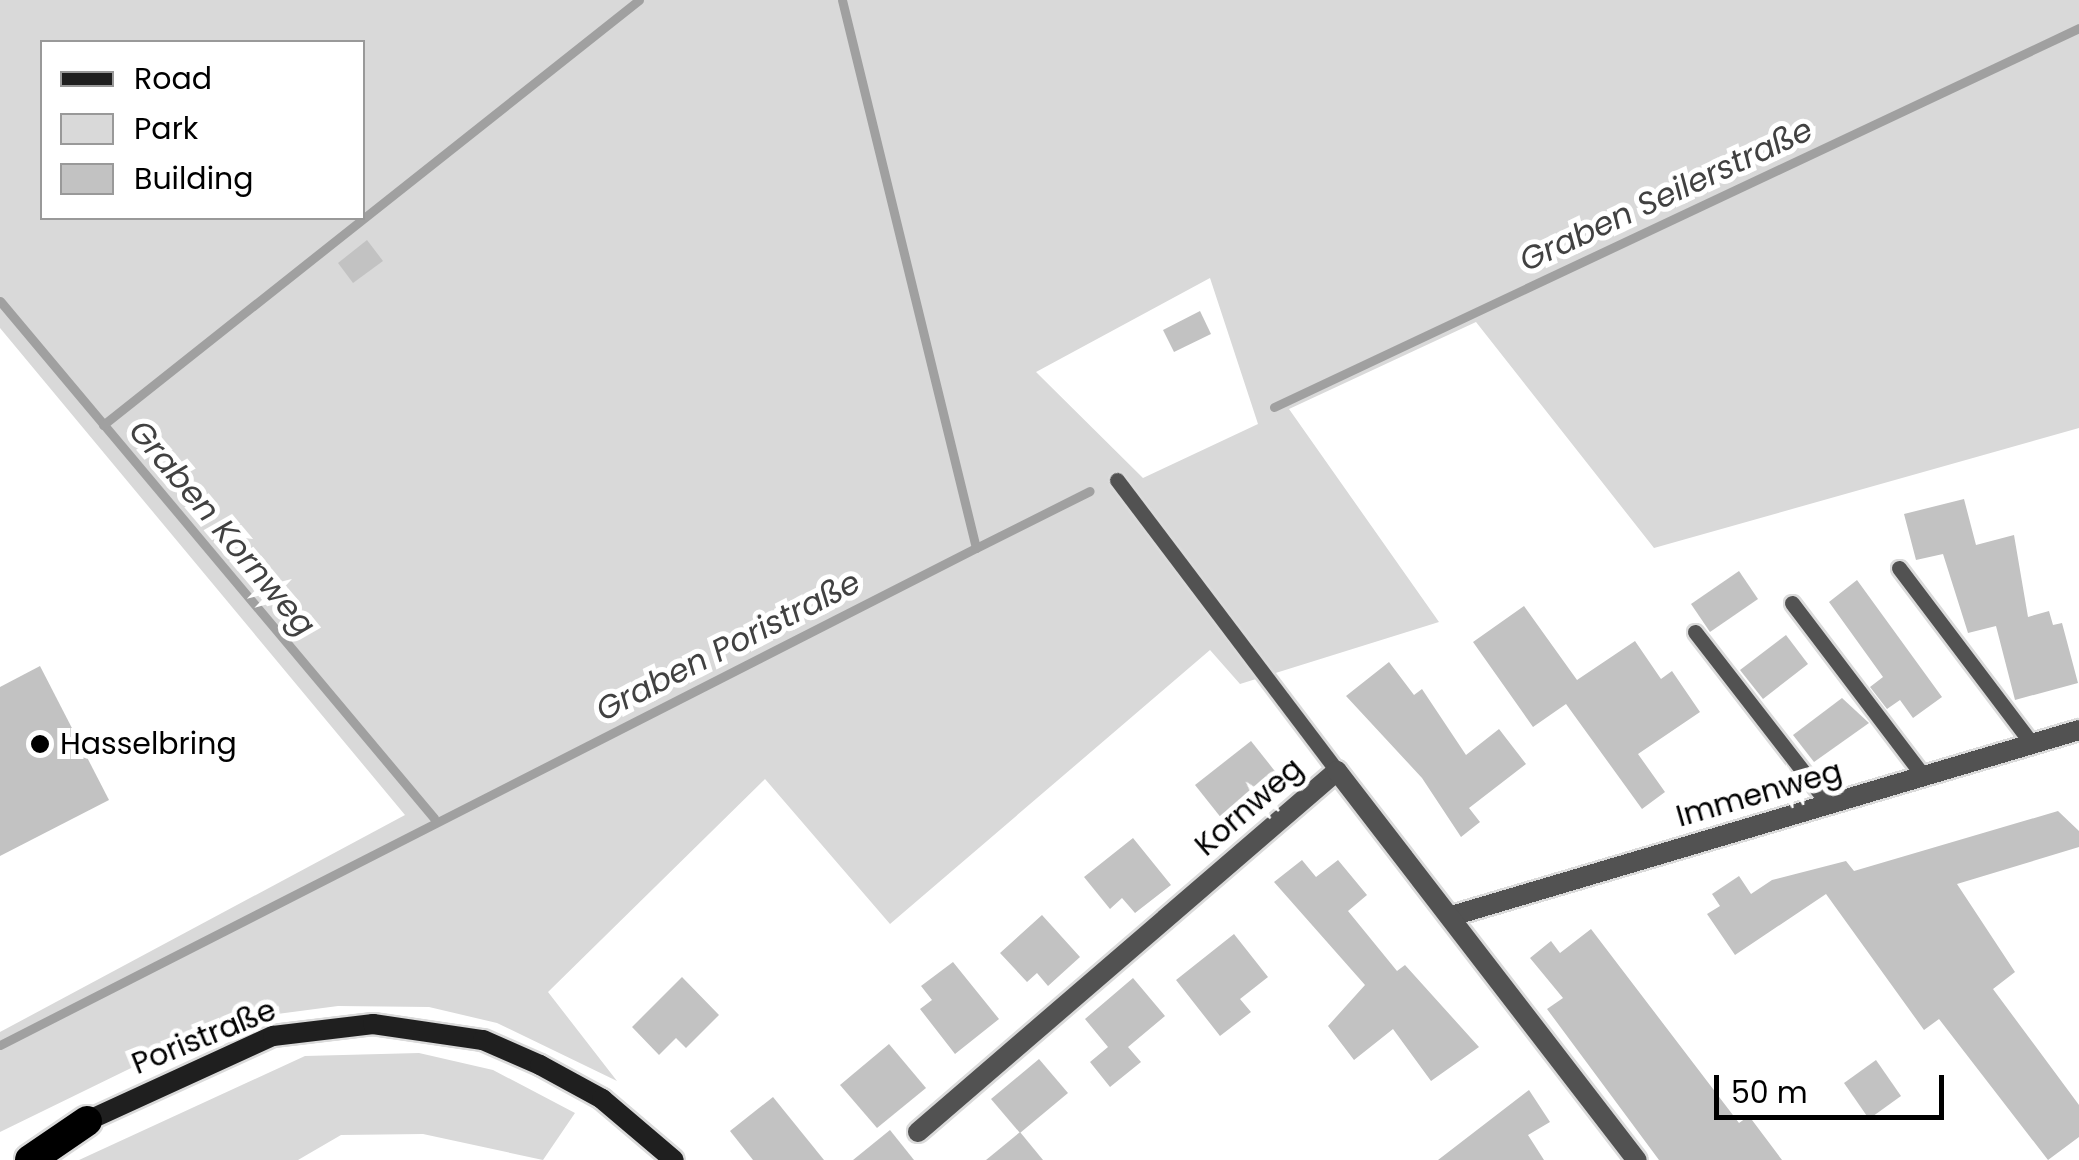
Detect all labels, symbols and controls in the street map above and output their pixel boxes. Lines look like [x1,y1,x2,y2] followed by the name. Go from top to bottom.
[40,40,365,220] legend
[134,57,212,100] text: Road
[134,107,198,150] text: Park
[1513,110,1819,280] water label: Graben Seilerstraße
[134,157,254,200] text: Building
[121,412,323,644] water label: Graben Kornweg
[589,563,867,729] water label: Graben Poristraße
[60,726,237,762] place label: Hasselbring
[29,733,51,755] marker: Hasselbring
[1188,750,1310,864] street label: Kornweg
[1672,753,1846,835] street label: Immenweg
[127,992,281,1082] street label: Poristraße
[1719,1055,1949,1117] scale bar
[1731,1071,1808,1114] text: 50 m

